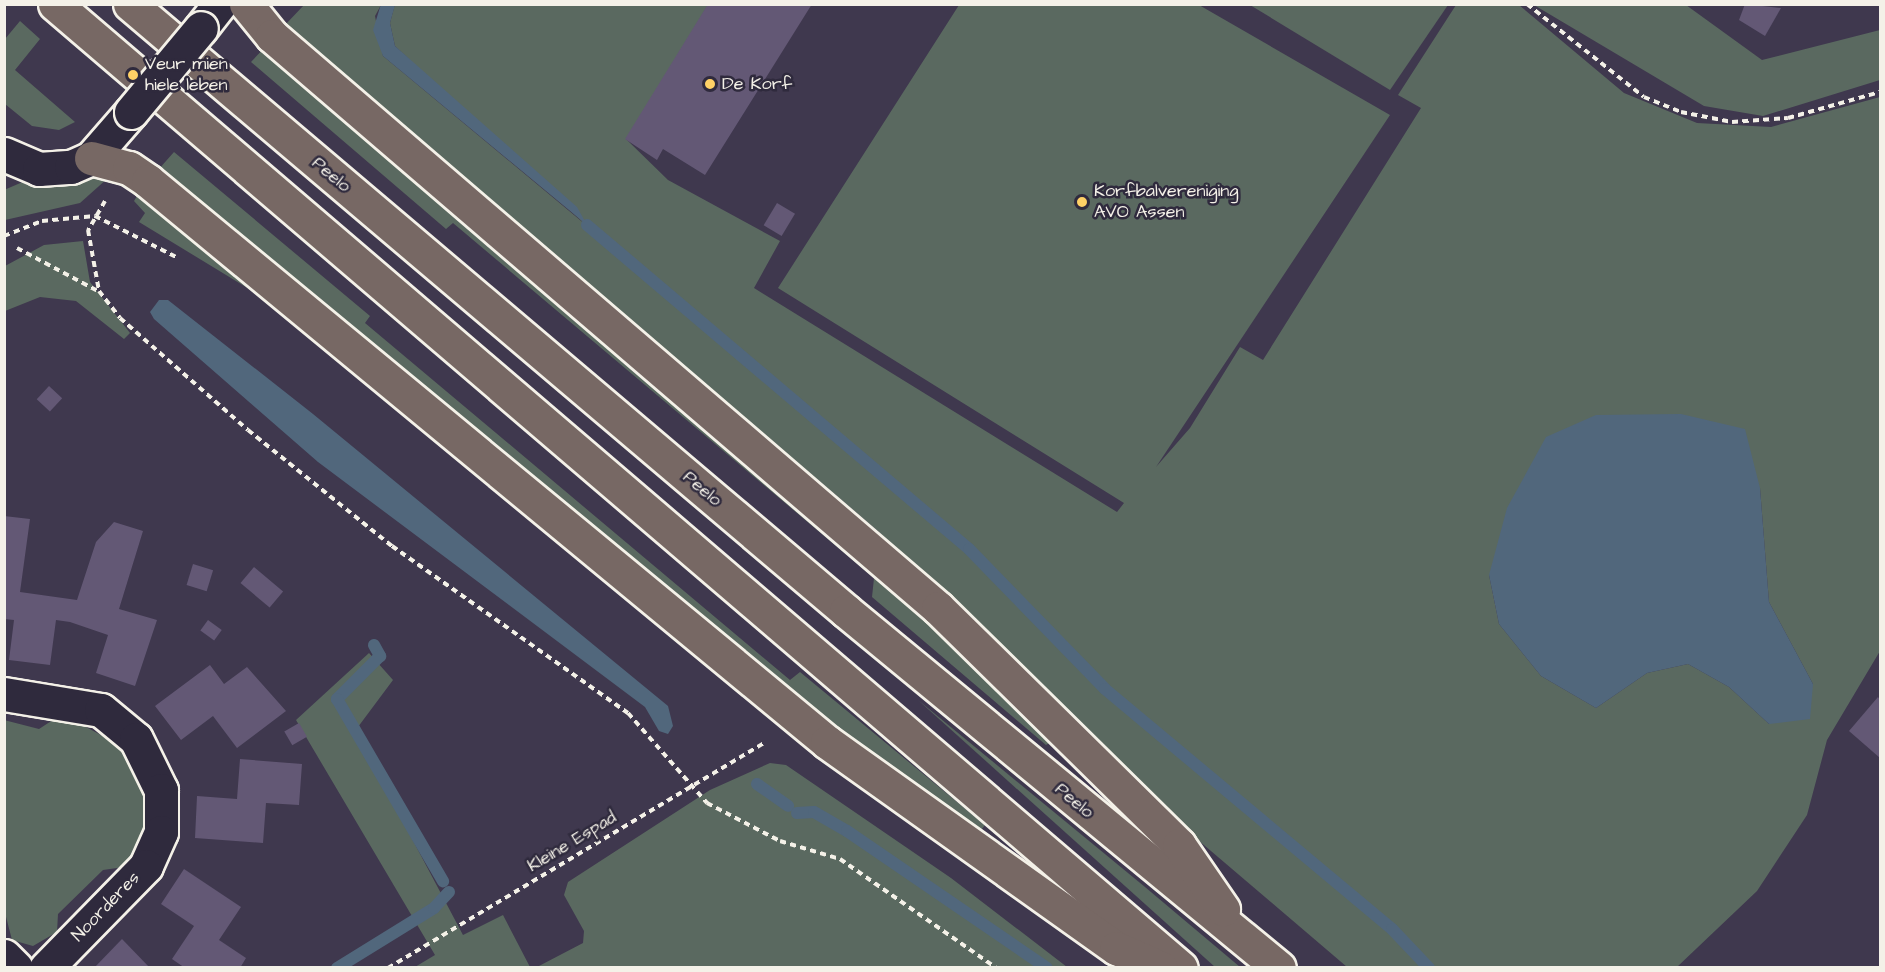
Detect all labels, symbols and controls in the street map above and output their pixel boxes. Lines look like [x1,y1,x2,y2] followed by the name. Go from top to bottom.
[145,54,228,97] place label: Veur mien hiele leben
[126,68,140,82] marker: Veur mien hiele leben
[722,73,792,95] place label: De Korf
[703,77,717,91] marker: De Korf
[307,153,355,197] street label: Peelo
[1094,181,1238,224] place label: Korfbalvereniging AVO Assen
[1075,195,1089,209] marker: Korfbalvereniging AVO Assen
[678,467,726,511] street label: Peelo
[1050,779,1098,823] street label: Peelo
[523,807,621,877] street label: Kleine Espad
[67,867,145,947] street label: Noorderes

